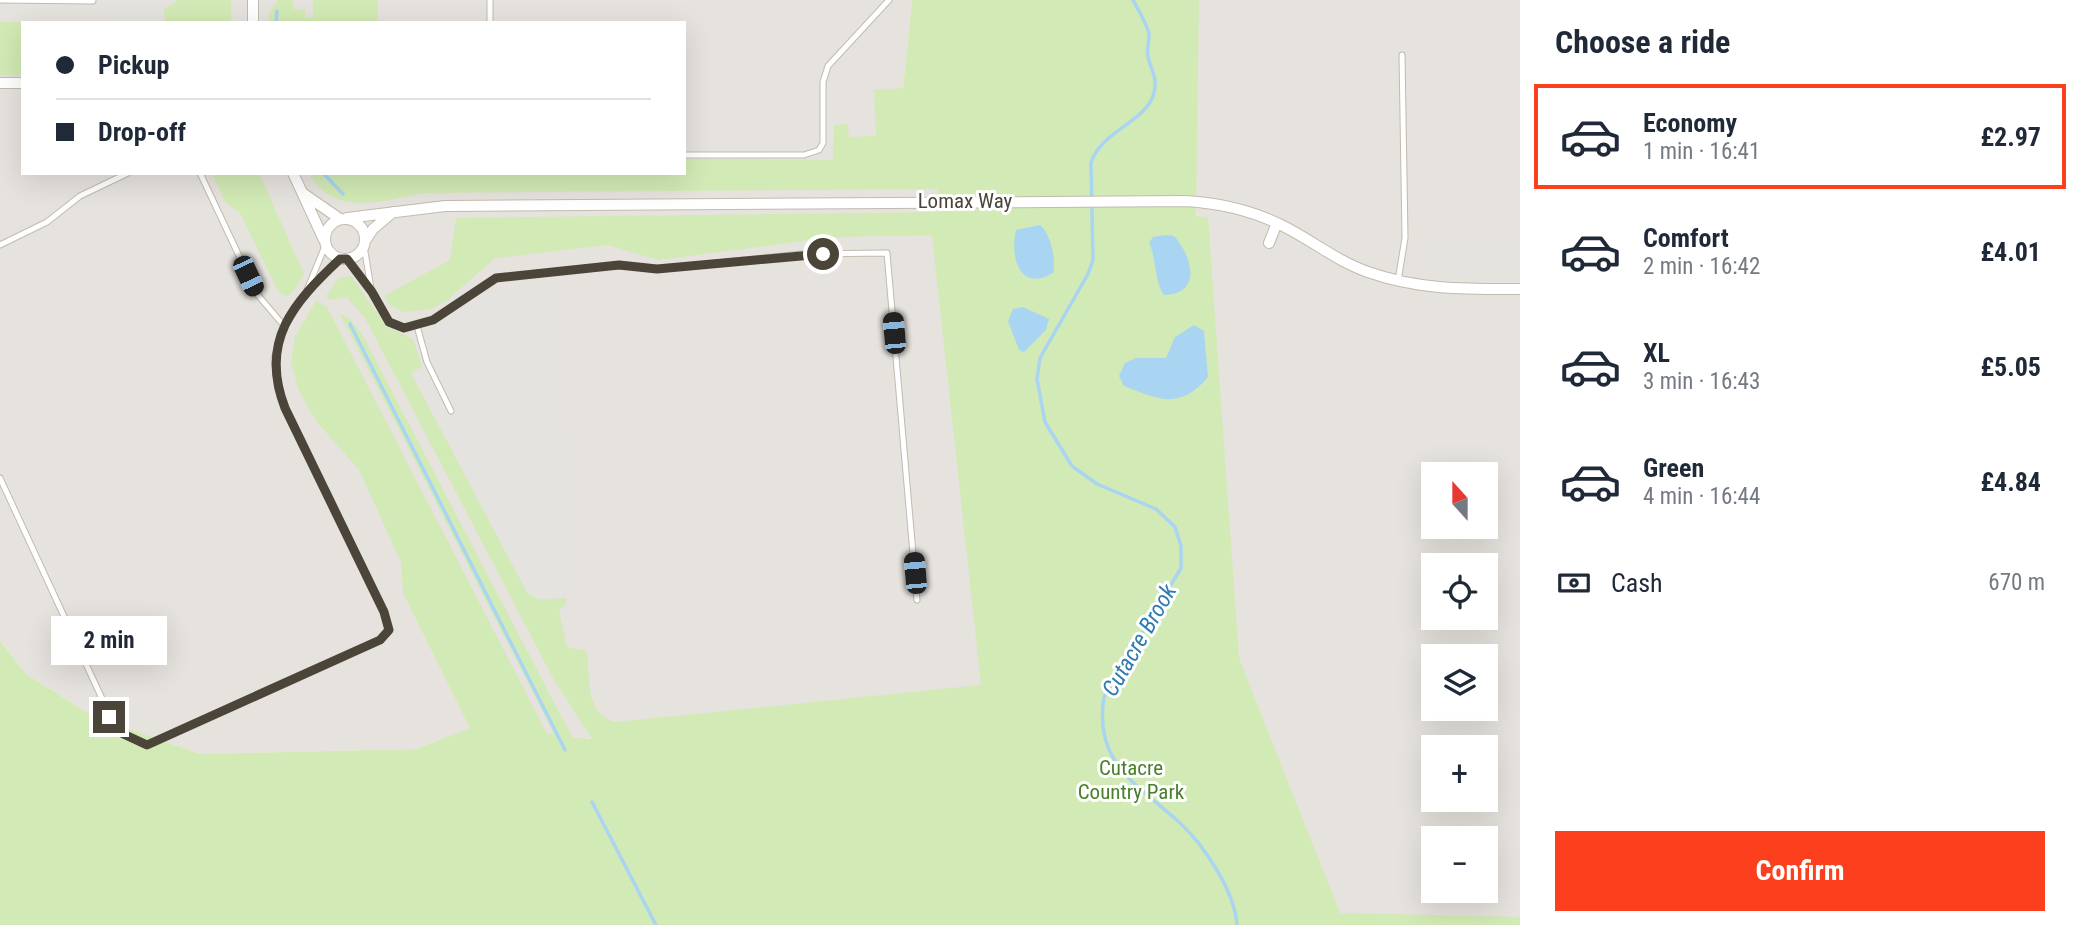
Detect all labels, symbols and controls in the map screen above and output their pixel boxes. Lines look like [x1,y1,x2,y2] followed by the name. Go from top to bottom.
[1555,23,1730,61] text: Choose a ride
[98,50,169,80] text: Pickup
[1559,105,1622,168] icon: car
[1643,108,1737,138] text: Economy
[98,117,186,147] text: Drop-off
[1980,122,2041,152] text: £2.97
[1643,138,1760,165] text: 1 min · 16:41
[918,189,1013,213] street label: Lomax Way
[1559,220,1622,283] icon: car
[1643,223,1729,253] text: Comfort
[1980,237,2041,267] text: £4.01
[807,238,839,270] route start
[230,253,267,299] car
[1643,253,1760,280] text: 2 min · 16:42
[882,311,907,355] car
[1559,335,1622,398] icon: car
[1643,338,1670,368] text: XL
[1980,352,2041,382] text: £5.05
[1643,368,1760,395] text: 3 min · 16:43
[1559,450,1622,513] icon: car
[1643,453,1704,483] text: Green
[1421,462,1498,539] north arrow
[1421,462,1498,903] map controls
[1980,467,2041,497] text: £4.84
[1643,483,1760,510] text: 4 min · 16:44
[903,551,928,595] car
[1421,553,1498,630] button: locate
[1555,564,1593,602] icon: cash
[1611,568,1663,598] text: Cash
[1988,569,2045,596] text: 670 m
[1097,579,1183,701] water label: Cutacre Brook
[51,616,167,664] callout: 2 min
[83,627,135,654] text: 2 min
[1421,644,1498,721] button: layers
[93,701,125,733] route end
[1421,735,1498,812] button: +
[1078,756,1185,804] park label: Cutacre Country Park
[1421,826,1498,903] button: −
[1555,831,2045,911] button: Confirm

